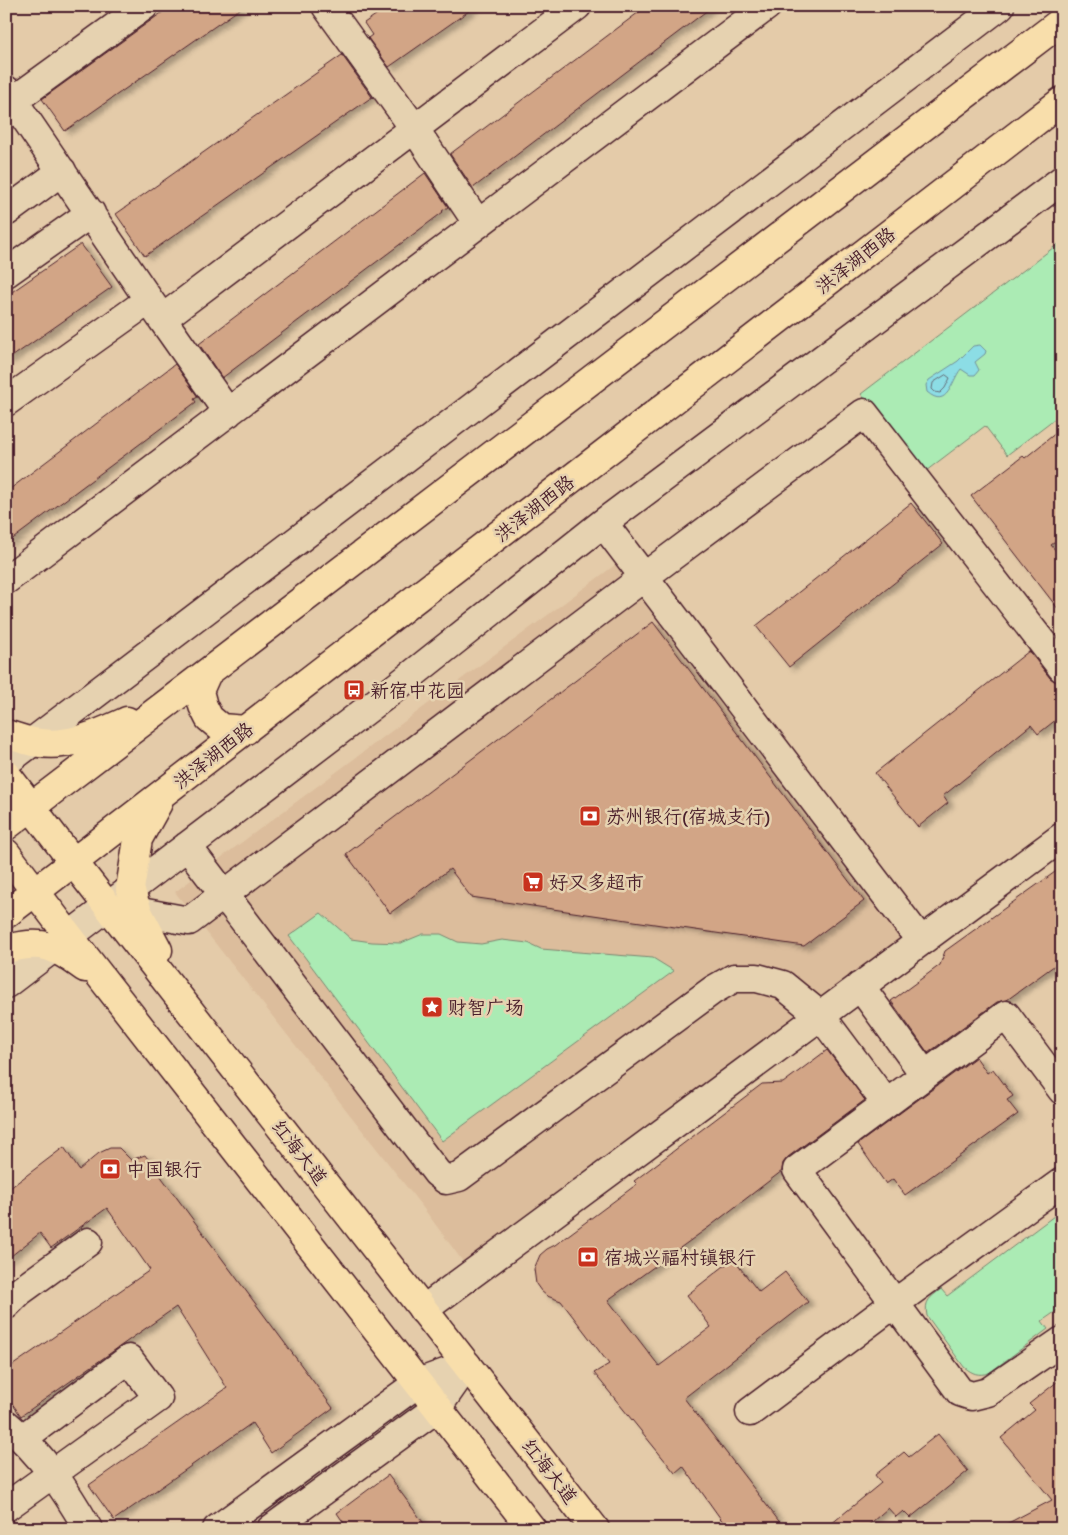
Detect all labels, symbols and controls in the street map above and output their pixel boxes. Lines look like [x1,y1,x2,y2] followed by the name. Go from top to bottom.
[811,222,900,299] street label: 洪泽湖西路
[490,470,579,547] street label: 洪泽湖西路
[342,678,366,702] bus stop icon: 新宿中花园
[370,679,465,702] place label: 新宿中花园
[169,717,258,794] street label: 洪泽湖西路
[578,804,602,828] bank icon: 苏州银行(宿城支行)
[606,805,770,828] place label: 苏州银行(宿城支行)
[521,870,545,894] supermarket icon: 好又多超市
[549,871,644,894] place label: 好又多超市
[420,995,444,1019] place icon: 财智广场
[448,996,524,1019] place label: 财智广场
[267,1115,332,1189] street label: 红海大道
[98,1157,122,1181] bank icon: 中国银行
[126,1158,202,1181] place label: 中国银行
[576,1245,600,1269] bank icon: 宿城兴福村镇银行
[604,1246,756,1269] place label: 宿城兴福村镇银行
[517,1434,582,1508] street label: 红海大道

